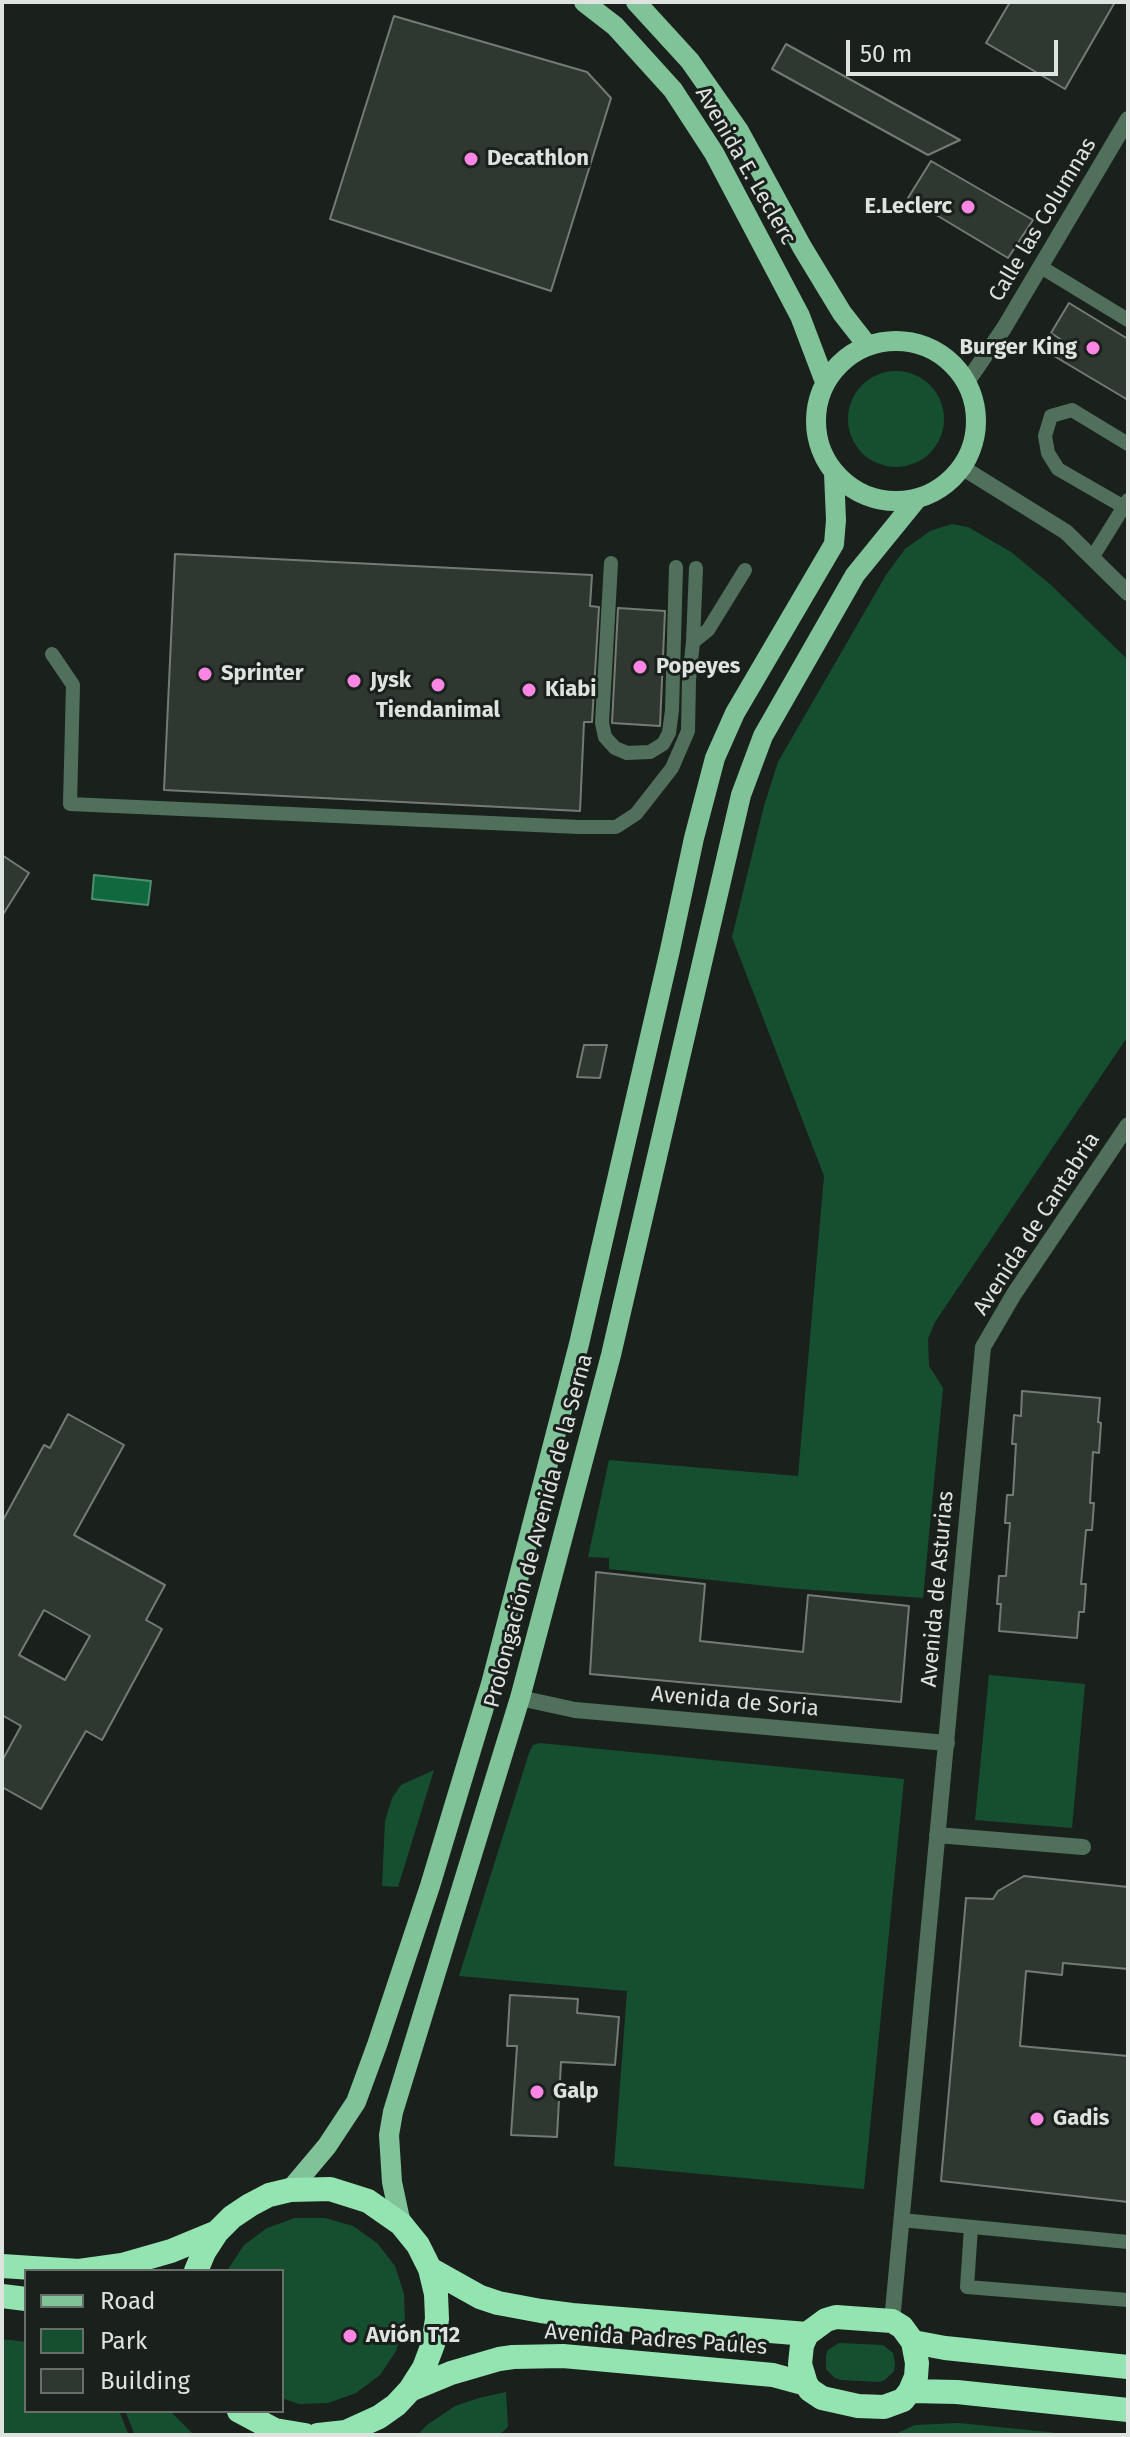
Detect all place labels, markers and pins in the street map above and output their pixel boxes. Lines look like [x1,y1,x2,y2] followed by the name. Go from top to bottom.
[487,146,589,172] place label: Decathlon
[462,150,480,168] marker: Decathlon
[864,194,952,220] place label: E.Leclerc
[959,198,977,216] marker: E.Leclerc
[960,335,1077,361] place label: Burger King
[1084,339,1102,357] marker: Burger King
[656,654,740,680] place label: Popeyes
[631,658,649,676] marker: Popeyes
[221,661,303,687] place label: Sprinter
[196,665,214,683] marker: Sprinter
[370,668,411,694] place label: Jysk
[345,672,363,690] marker: Jysk
[429,676,447,694] marker: Tiendanimal
[545,677,597,703] place label: Kiabi
[520,681,538,699] marker: Kiabi
[376,698,500,724] place label: Tiendanimal
[553,2079,599,2105] place label: Galp
[528,2083,546,2101] marker: Galp
[1053,2106,1109,2132] place label: Gadis
[1028,2110,1046,2128] marker: Gadis
[366,2323,460,2349] place label: Avión T12
[341,2327,359,2345] marker: Avión T12

